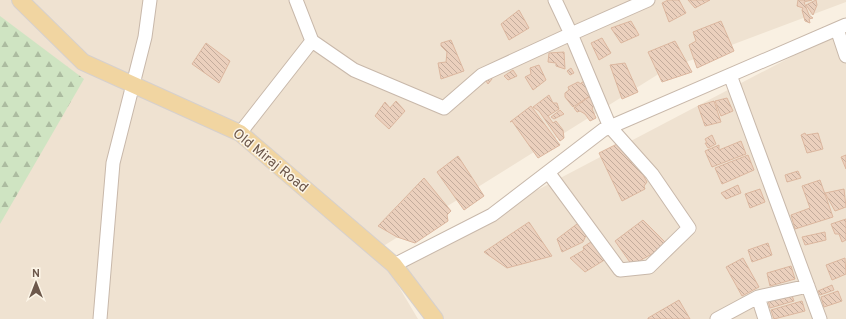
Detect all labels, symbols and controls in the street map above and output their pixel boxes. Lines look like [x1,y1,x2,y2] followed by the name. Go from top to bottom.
[229,125,311,197] street label: Old Miraj Road
[16,263,56,303] north arrow
[32,267,40,281] text: N

